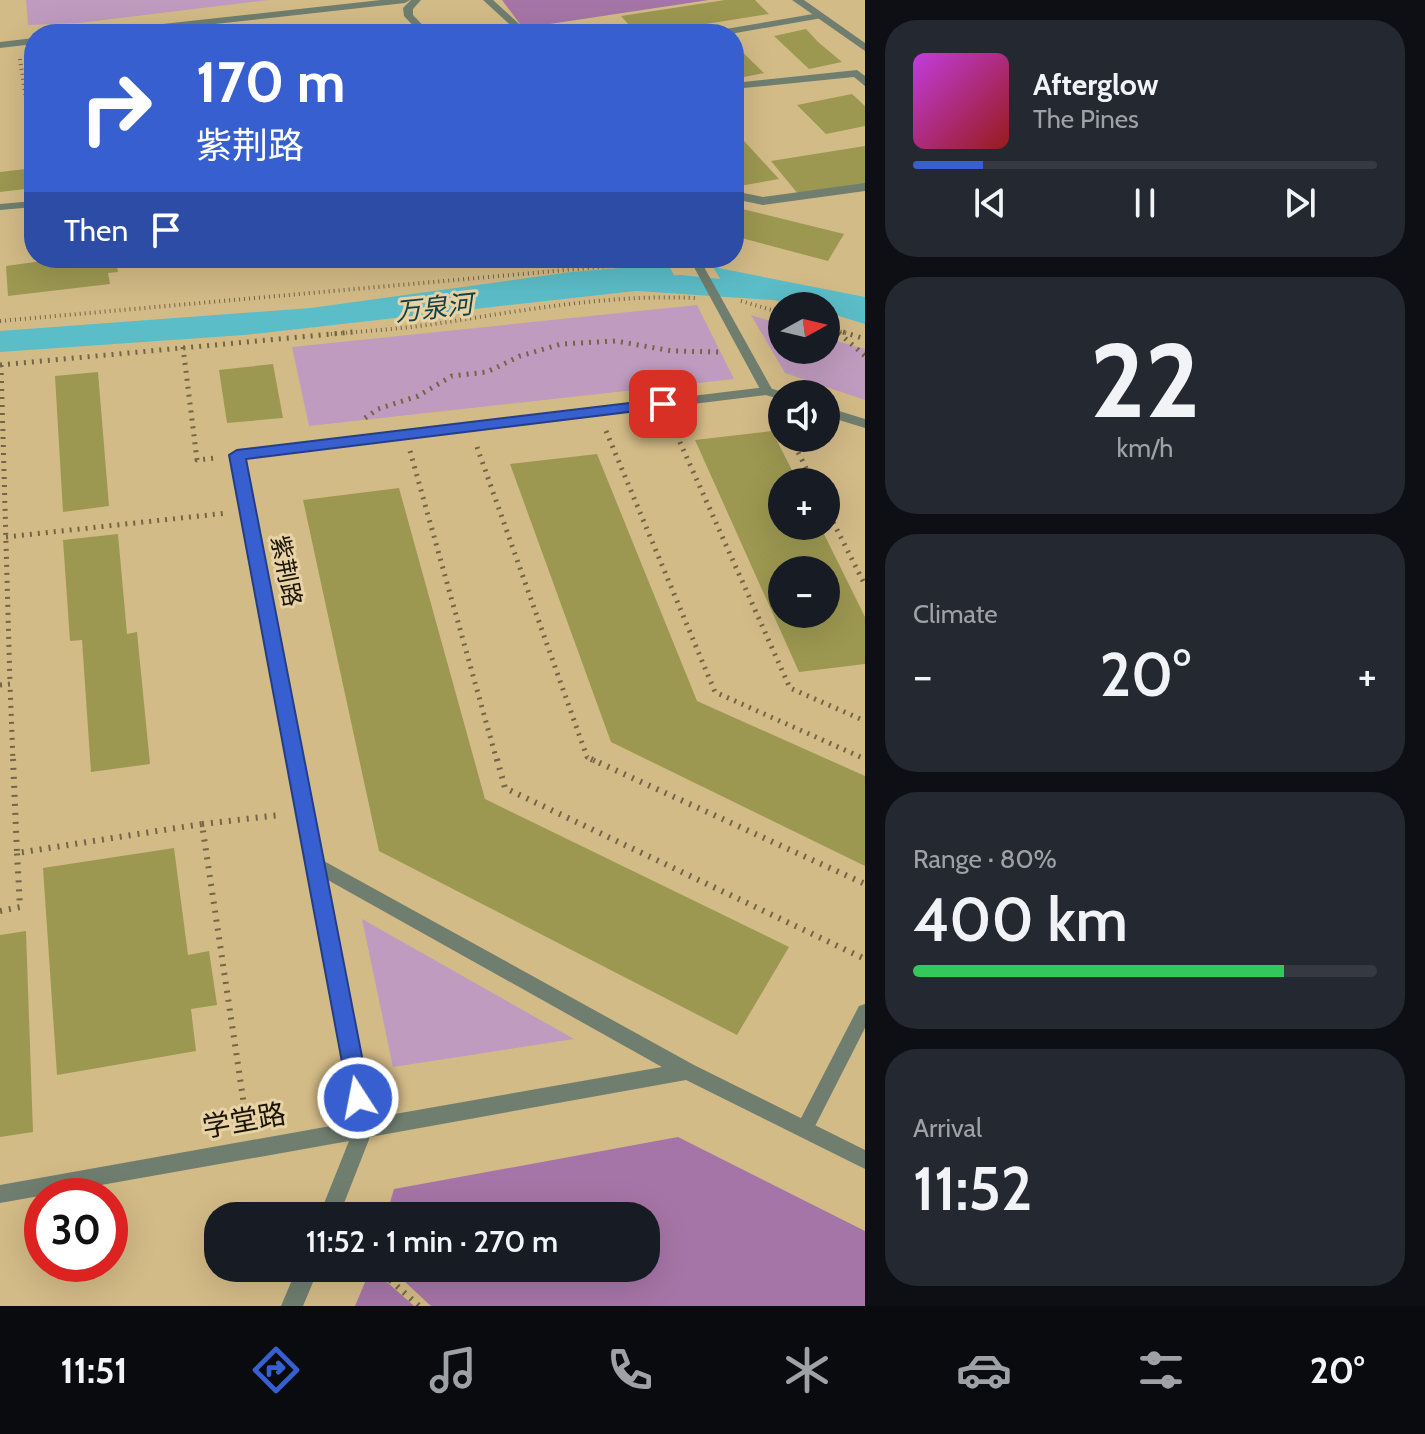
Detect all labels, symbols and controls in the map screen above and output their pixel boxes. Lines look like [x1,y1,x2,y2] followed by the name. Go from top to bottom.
[196,48,346,116] text: 170 m
[64,56,168,160] icon: right
[1033,66,1159,103] text: Afterglow
[1033,103,1139,135] text: The Pines
[196,123,304,167] text: 紫荆路
[968,181,1012,225] icon: previous
[1123,181,1167,225] icon: pause
[1278,181,1322,225] icon: next
[144,208,188,252] icon: arrive
[64,212,128,249] text: Then
[394,287,479,328] water label: 万泉河
[768,292,840,364] north arrow
[768,292,840,628] map controls
[1090,317,1200,443] text: 22
[629,370,697,438] pin
[768,380,840,452] button: sound
[641,382,685,426] icon: arrive
[1117,432,1173,464] text: km/h
[768,468,840,540] button: +
[265,533,308,609] street label: 紫荆路
[768,556,840,628] button: −
[913,598,998,630] text: Climate
[1099,638,1191,711] text: 20°
[913,649,932,702] text: −
[1358,649,1377,702] text: +
[913,843,1057,875] text: Range · 80%
[913,883,1128,956] text: 400 km
[316,1056,400,1140] position arrow
[200,1096,288,1144] street label: 学堂路
[913,1112,982,1144] text: Arrival
[913,1152,1032,1225] text: 11:52
[24,1178,128,1282] speed limit sign: 30
[306,1223,558,1260] text: 11:52 · 1 min · 270 m
[248,1342,304,1398] icon: directions
[425,1342,481,1398] icon: music
[602,1342,658,1398] icon: phone
[779,1342,835,1398] icon: climate
[956,1342,1012,1398] icon: car
[1133,1342,1189,1398] icon: filters
[60,1348,128,1392] text: 11:51
[1310,1348,1365,1392] text: 20°

